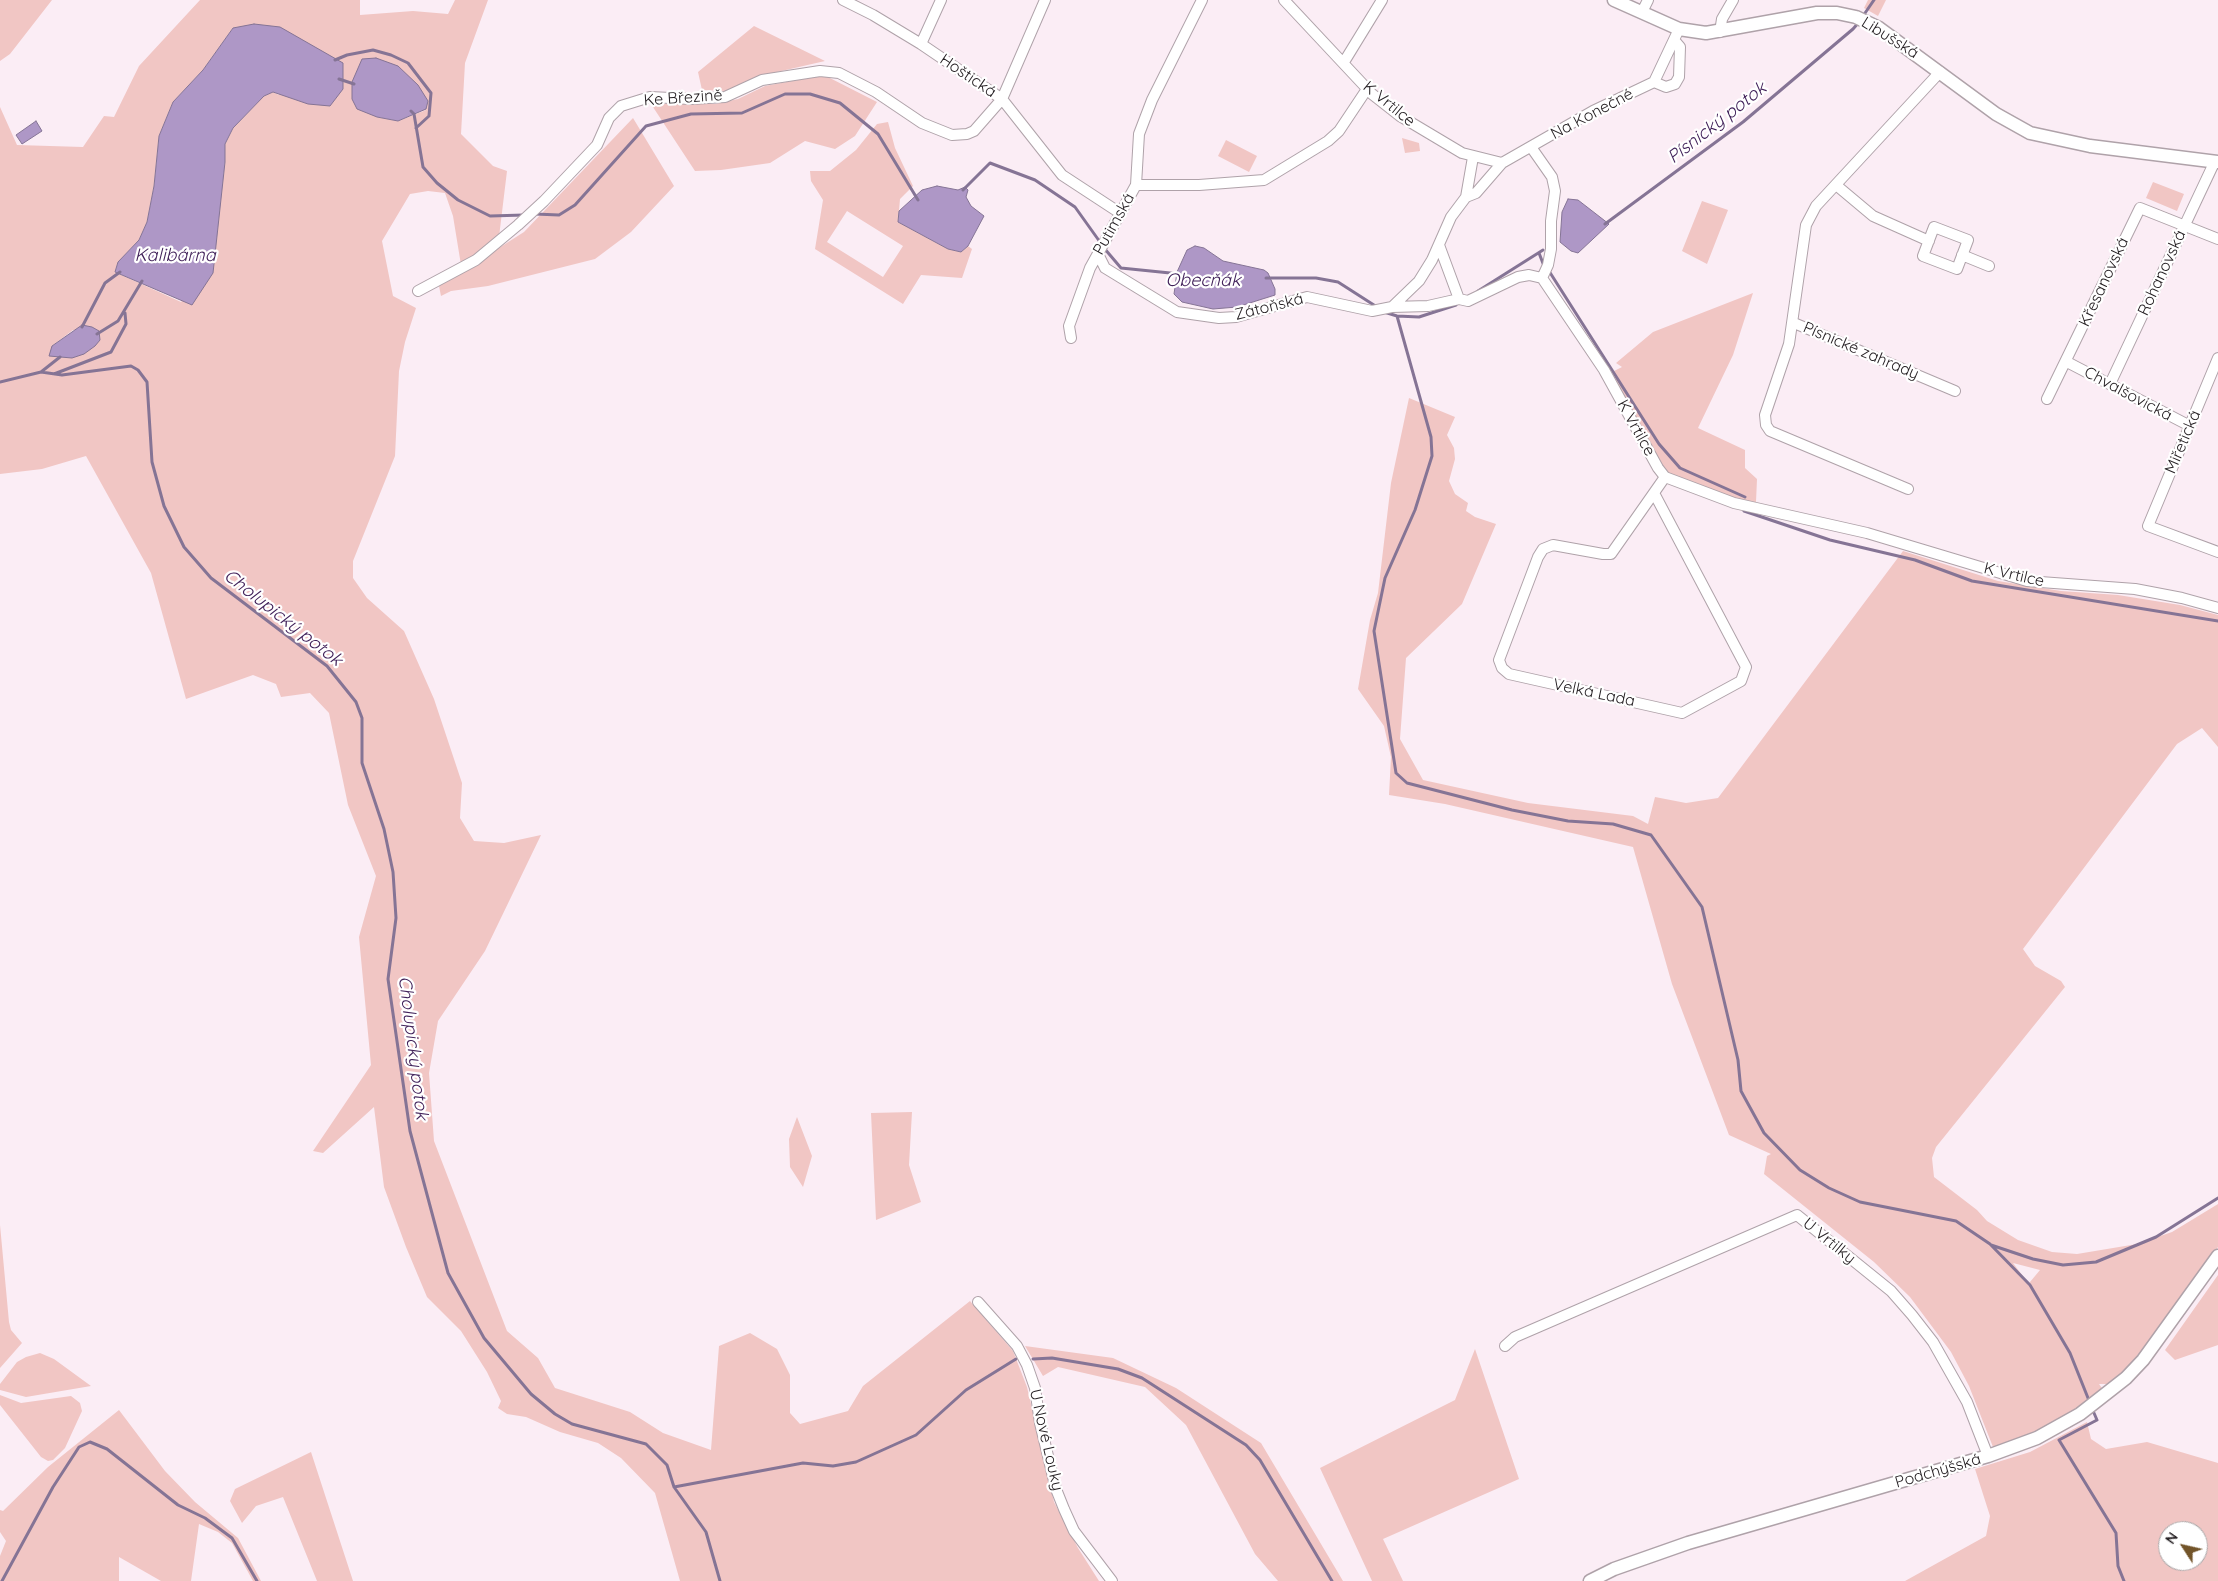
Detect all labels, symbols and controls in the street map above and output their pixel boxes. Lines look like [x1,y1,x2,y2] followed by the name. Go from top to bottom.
[1858,13,1922,63] street label: Libušská
[936,50,1000,102] street label: Hoštická
[1359,77,1419,131] street label: K Vrtilce
[1663,78,1771,168] water label: Písnický potok
[1547,84,1637,144] street label: Na Konečné
[643,86,723,110] street label: Ke Březině
[1089,190,1139,258] street label: Putimská
[2134,227,2190,319] street label: Rohanovská
[2075,234,2133,330] street label: Křesanovská
[134,245,216,267] water label: Kalibárna
[1165,270,1241,292] water label: Obecňák
[1233,289,1305,325] street label: Zátoňská
[1800,318,1922,384] street label: Písnické zahrady
[2081,363,2175,425] street label: Chvalšovická
[1613,396,1659,460] street label: K Vrtilce
[2161,407,2205,477] street label: Miřetická
[1982,559,2046,591] street label: K Vrtilce
[220,565,346,671] water label: Cholupický potok
[1551,675,1637,711] street label: Velká Lada
[393,975,433,1121] water label: Cholupický potok
[1799,1214,1859,1268] street label: U Vrtilky
[1025,1387,1067,1493] street label: U Nové Louky
[1893,1450,1983,1492] street label: Podchýšská
[2158,1521,2208,1571] north arrow
[2161,1529,2182,1547] text: N

